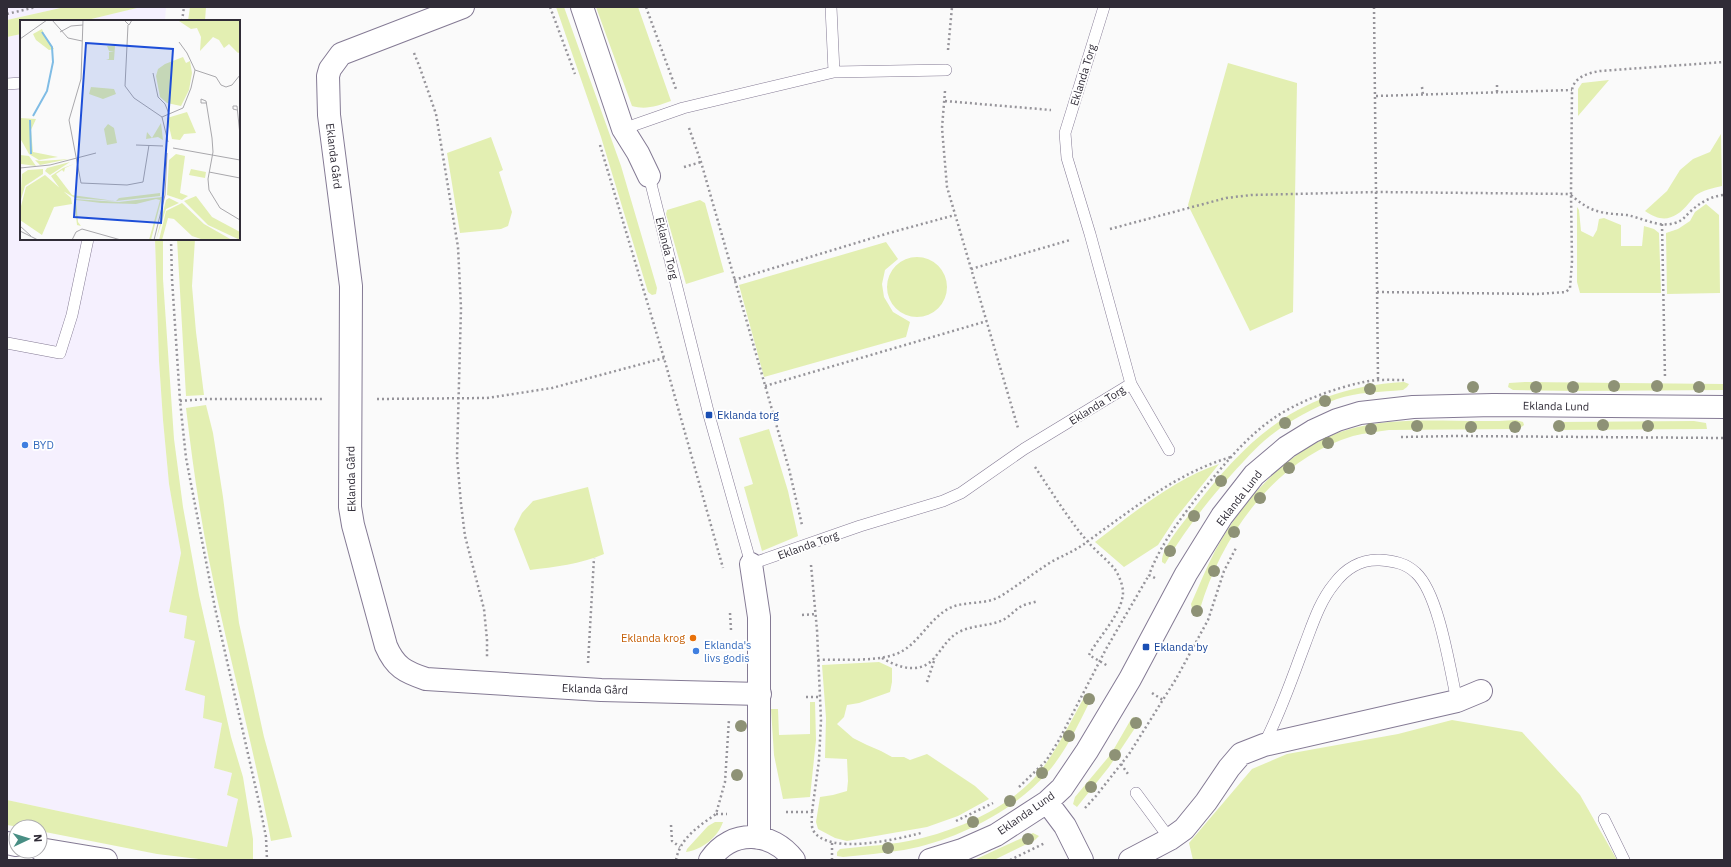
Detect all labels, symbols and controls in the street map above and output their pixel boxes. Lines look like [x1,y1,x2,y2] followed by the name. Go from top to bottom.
[20,20,240,240] inset map
[1067,42,1099,107] street label: Eklanda Torg
[323,122,345,190] street label: Eklanda Gård
[653,215,682,281] street label: Eklanda Torg
[1066,382,1128,428] street label: Eklanda Torg
[1523,398,1589,414] street label: Eklanda Lund
[717,408,779,422] place label: Eklanda torg
[704,410,714,420] marker: Eklanda torg
[33,438,54,452] place label: BYD
[20,440,30,450] marker: BYD
[343,446,359,512] street label: Eklanda Gård
[1213,468,1265,528] street label: Eklanda Lund
[776,527,840,562] street label: Eklanda Torg
[621,631,685,645] place label: Eklanda krog
[688,633,698,643] marker: Eklanda krog
[704,638,751,665] place label: Eklanda's livs godis
[1154,640,1208,654] place label: Eklanda by
[1141,642,1151,652] marker: Eklanda by
[691,646,701,656] marker: Eklanda's livs godis
[562,681,628,697] street label: Eklanda Gård
[995,788,1057,838] street label: Eklanda Lund
[8,819,48,859] north arrow
[31,834,45,843] text: N

